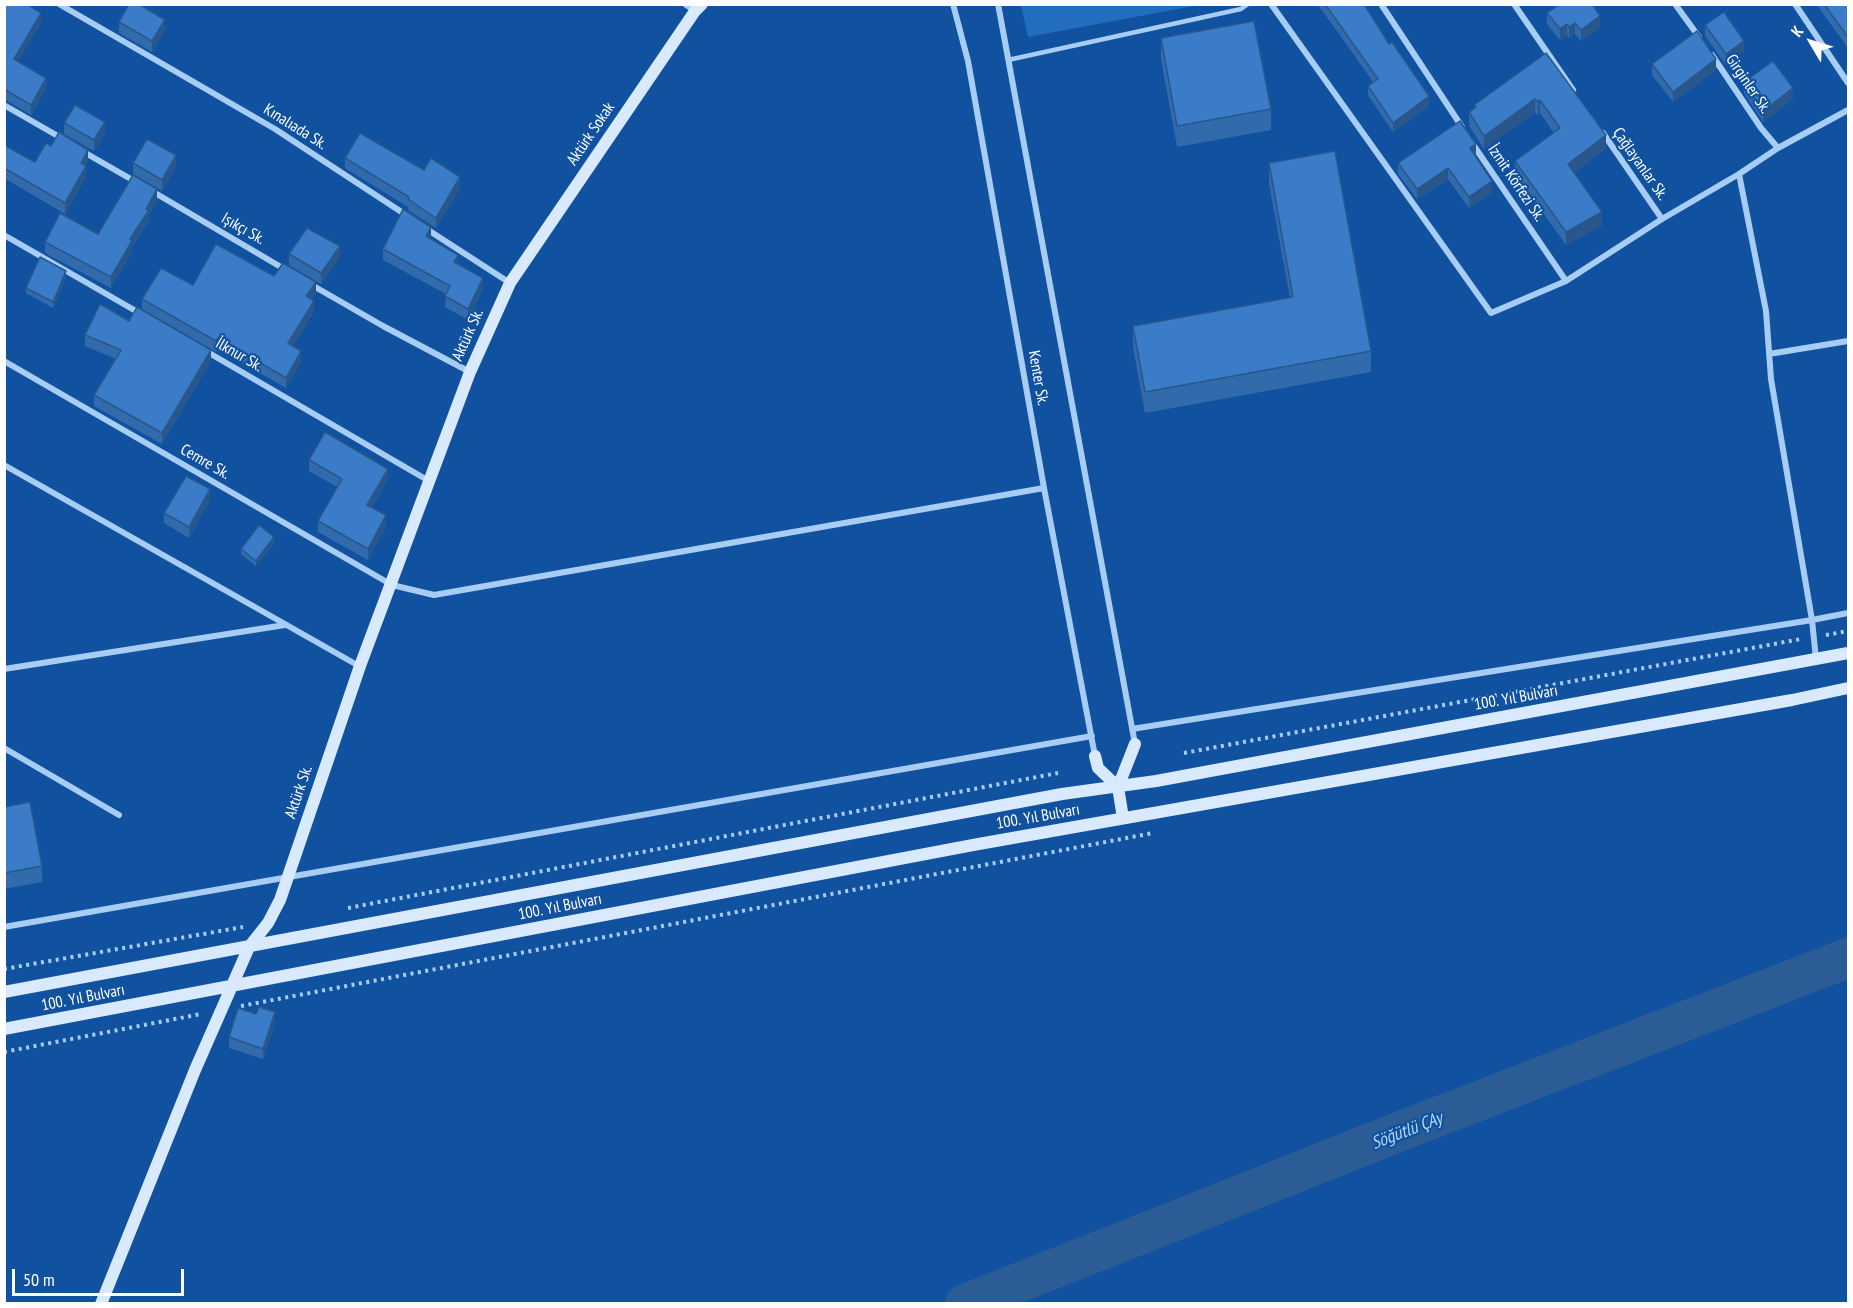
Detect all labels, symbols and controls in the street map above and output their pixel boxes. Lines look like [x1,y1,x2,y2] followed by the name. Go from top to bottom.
[1781,12,1841,72] north arrow
[1786,21,1807,40] text: K
[1721,51,1775,117] street label: Girginler Sk.
[563,99,619,169] street label: Aktürk Sokak
[260,100,330,154] street label: Kınalıada Sk.
[1608,124,1672,204] street label: Çağlayanlar Sk.
[1483,141,1549,225] street label: İzmit Körfezi Sk.
[218,209,268,249] street label: Işıkçı Sk.
[448,306,488,364] street label: Aktürk Sk.
[212,334,266,376] street label: İlknur Sk.
[1024,349,1052,407] street label: Kenter Sk.
[177,440,233,484] street label: Cemre Sk.
[1473,681,1559,715] street label: 100. Yıl Bulvarı
[281,763,317,821] street label: Aktürk Sk.
[995,800,1081,834] street label: 100. Yıl Bulvarı
[517,890,603,924] street label: 100. Yıl Bulvarı
[40,981,126,1015] street label: 100. Yıl Bulvarı
[1368,1108,1446,1154] water label: Söğütlü ÇAy
[15,1257,188,1295] scale bar
[23,1268,55,1291] text: 50 m

